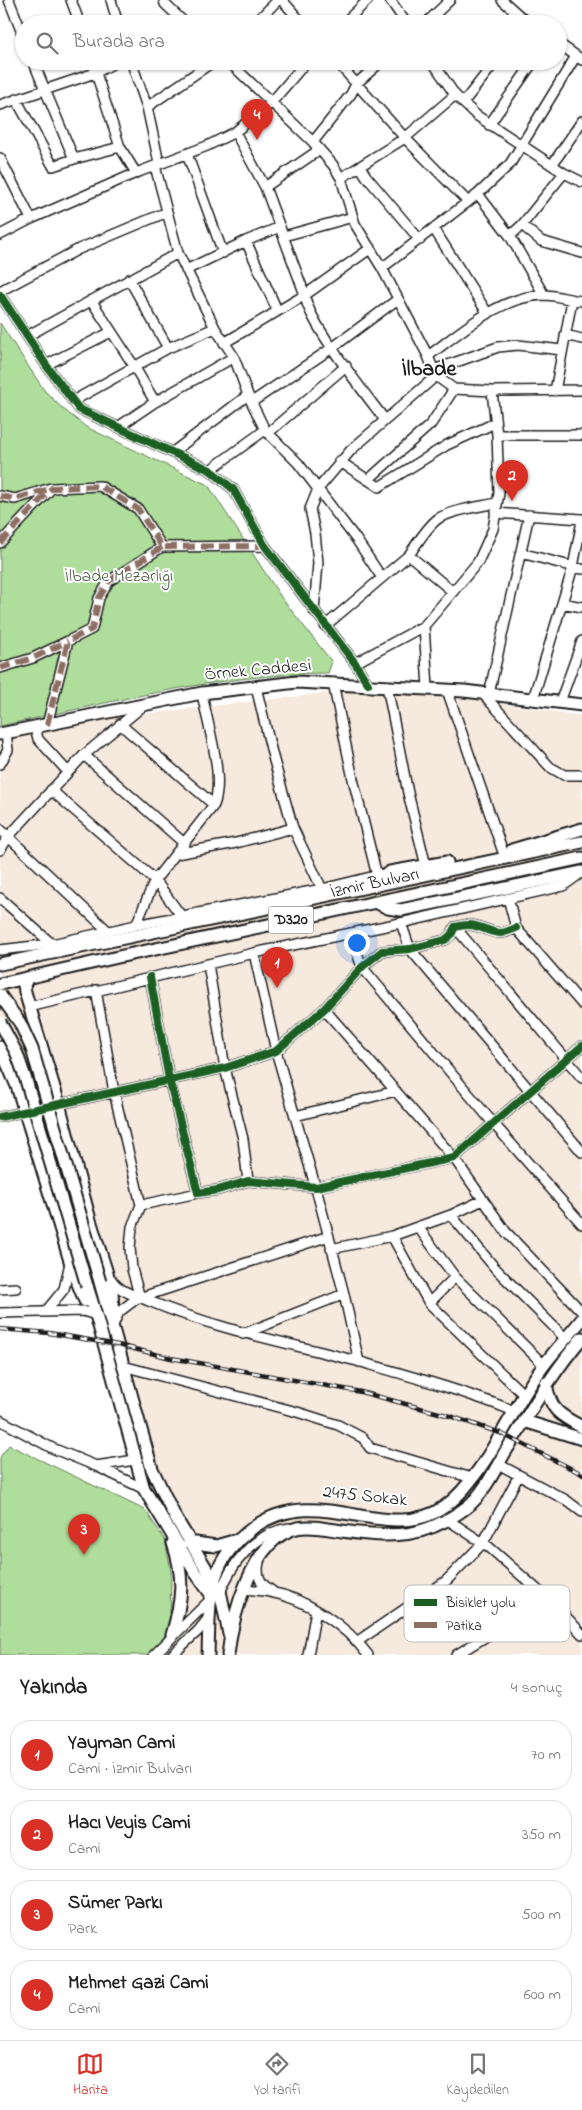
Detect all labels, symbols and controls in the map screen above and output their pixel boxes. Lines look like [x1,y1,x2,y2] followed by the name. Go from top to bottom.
[15,15,567,70] search box
[33,29,61,57] icon: search
[73,29,165,56] text: Burada ara
[241,99,273,140] pin: 4
[402,354,457,386] district label: İlbade
[496,460,528,501] pin: 2
[65,564,173,591] park label: İlbade Mezarlığı
[204,653,312,689] street label: Örnek Caddesi
[328,862,422,906] street label: İzmir Bulvarı
[268,906,314,934] road number: D320
[344,930,370,956] your location
[261,947,293,988] pin: 1
[322,1480,408,1514] street label: 2475 Sokak
[68,1514,100,1555] pin: 3
[404,1585,570,1642] legend
[445,1593,516,1615] text: Bisiklet yolu
[446,1616,482,1637] text: Patika
[20,1673,87,1703] text: Yakında
[511,1676,562,1700] text: 4 sonuç
[68,1730,176,1757] text: Yayman Cami
[34,1743,40,1767] text: 1
[531,1743,561,1767] text: 70 m
[68,1757,192,1781] text: Cami · İzmir Bulvarı
[68,1810,191,1837] text: Hacı Veyis Cami
[33,1823,41,1847] text: 2
[522,1823,561,1847] text: 350 m
[68,1837,101,1861] text: Cami
[68,1890,163,1917] text: Sümer Parkı
[34,1903,40,1927] text: 3
[522,1903,561,1927] text: 500 m
[68,1917,97,1941] text: Park
[68,1970,209,1997] text: Mehmet Gazi Cami
[34,1983,40,2007] text: 4
[524,1983,561,2007] text: 600 m
[68,1997,101,2021] text: Cami
[73,2050,108,2101] tab: Harita
[254,2050,301,2101] tab: Yol tarifi
[446,2050,509,2101] tab: Kaydedilen

